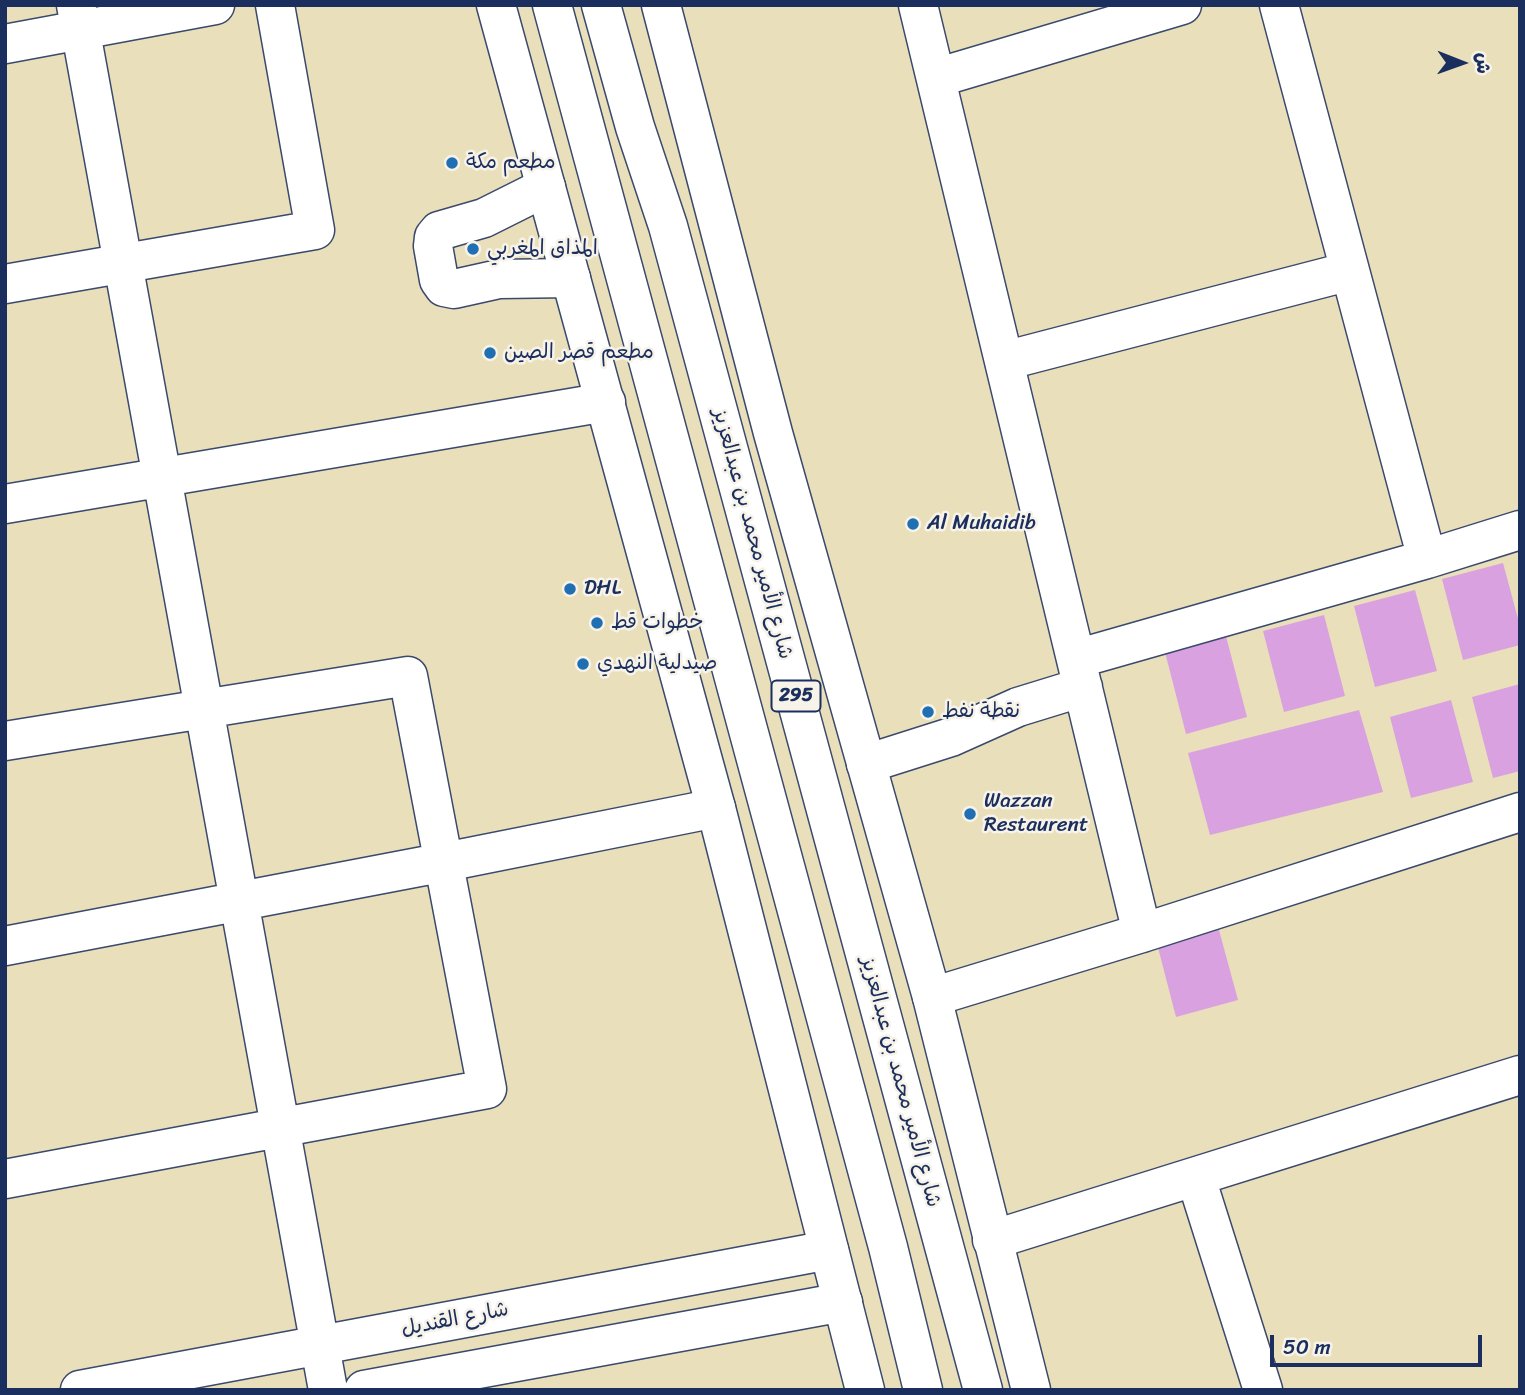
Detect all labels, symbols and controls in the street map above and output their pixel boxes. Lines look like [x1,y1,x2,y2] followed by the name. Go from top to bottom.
[1427,28,1497,98] north arrow
[1467,53,1500,74] text: ش
[466,150,556,176] place label: مطعم مكة
[444,155,460,171] marker: مطعم مكة
[487,236,598,262] place label: المذاق المغربي
[465,241,481,257] marker: المذاق المغربي
[504,340,654,366] place label: مطعم قصر الصين
[482,345,498,361] marker: مطعم قصر الصين
[706,406,798,662] street label: شارع الأمير محمد بن عبدالعزيز
[927,511,1036,537] place label: Al Muhaidib
[905,516,921,532] marker: Al Muhaidib
[584,576,621,602] place label: DHL
[562,581,578,597] marker: DHL
[611,610,704,636] place label: خطوات قط
[589,615,605,631] marker: خطوات قط
[597,651,717,677] place label: صيدلية النهدي
[575,656,591,672] marker: صيدلية النهدي
[772,680,820,712] road number: 295
[942,699,1020,725] place label: نقطة نفط
[920,704,936,720] marker: نقطة نفط
[984,789,1088,839] place label: Wazzan Restaurent
[962,806,978,822] marker: Wazzan Restaurent
[854,954,946,1210] street label: شارع الأمير محمد بن عبدالعزيز
[399,1297,511,1343] street label: شارع القنديل
[1273,1322,1485,1366] scale bar
[1283,1328,1331,1366] text: 50 m

